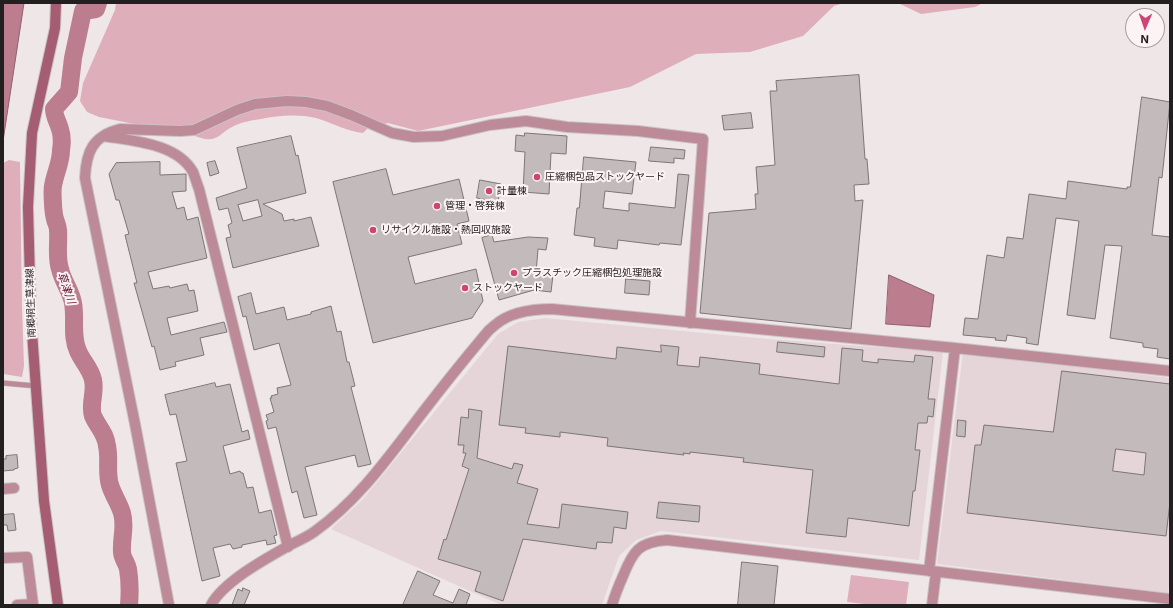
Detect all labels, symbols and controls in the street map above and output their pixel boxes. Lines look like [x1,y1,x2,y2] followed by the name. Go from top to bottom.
[1125,8,1165,48] north arrow
[1140,32,1149,46] text: N
[545,171,665,183] place label: 圧縮梱包品ストックヤード
[532,172,542,182] marker: 圧縮梱包品ストックヤード
[497,185,527,197] place label: 計量棟
[484,186,494,196] marker: 計量棟
[445,200,505,212] place label: 管理・啓発棟
[432,201,442,211] marker: 管理・啓発棟
[381,224,511,236] place label: リサイクル施設・熱回収施設
[368,225,378,235] marker: リサイクル施設・熱回収施設
[522,267,662,279] place label: プラスチック圧縮梱包処理施設
[24,268,38,338] street label: 南郷桐生草津線
[509,268,519,278] marker: プラスチック圧縮梱包処理施設
[54,270,78,306] water label: 草津川
[473,282,543,294] place label: ストックヤード
[460,283,470,293] marker: ストックヤード

